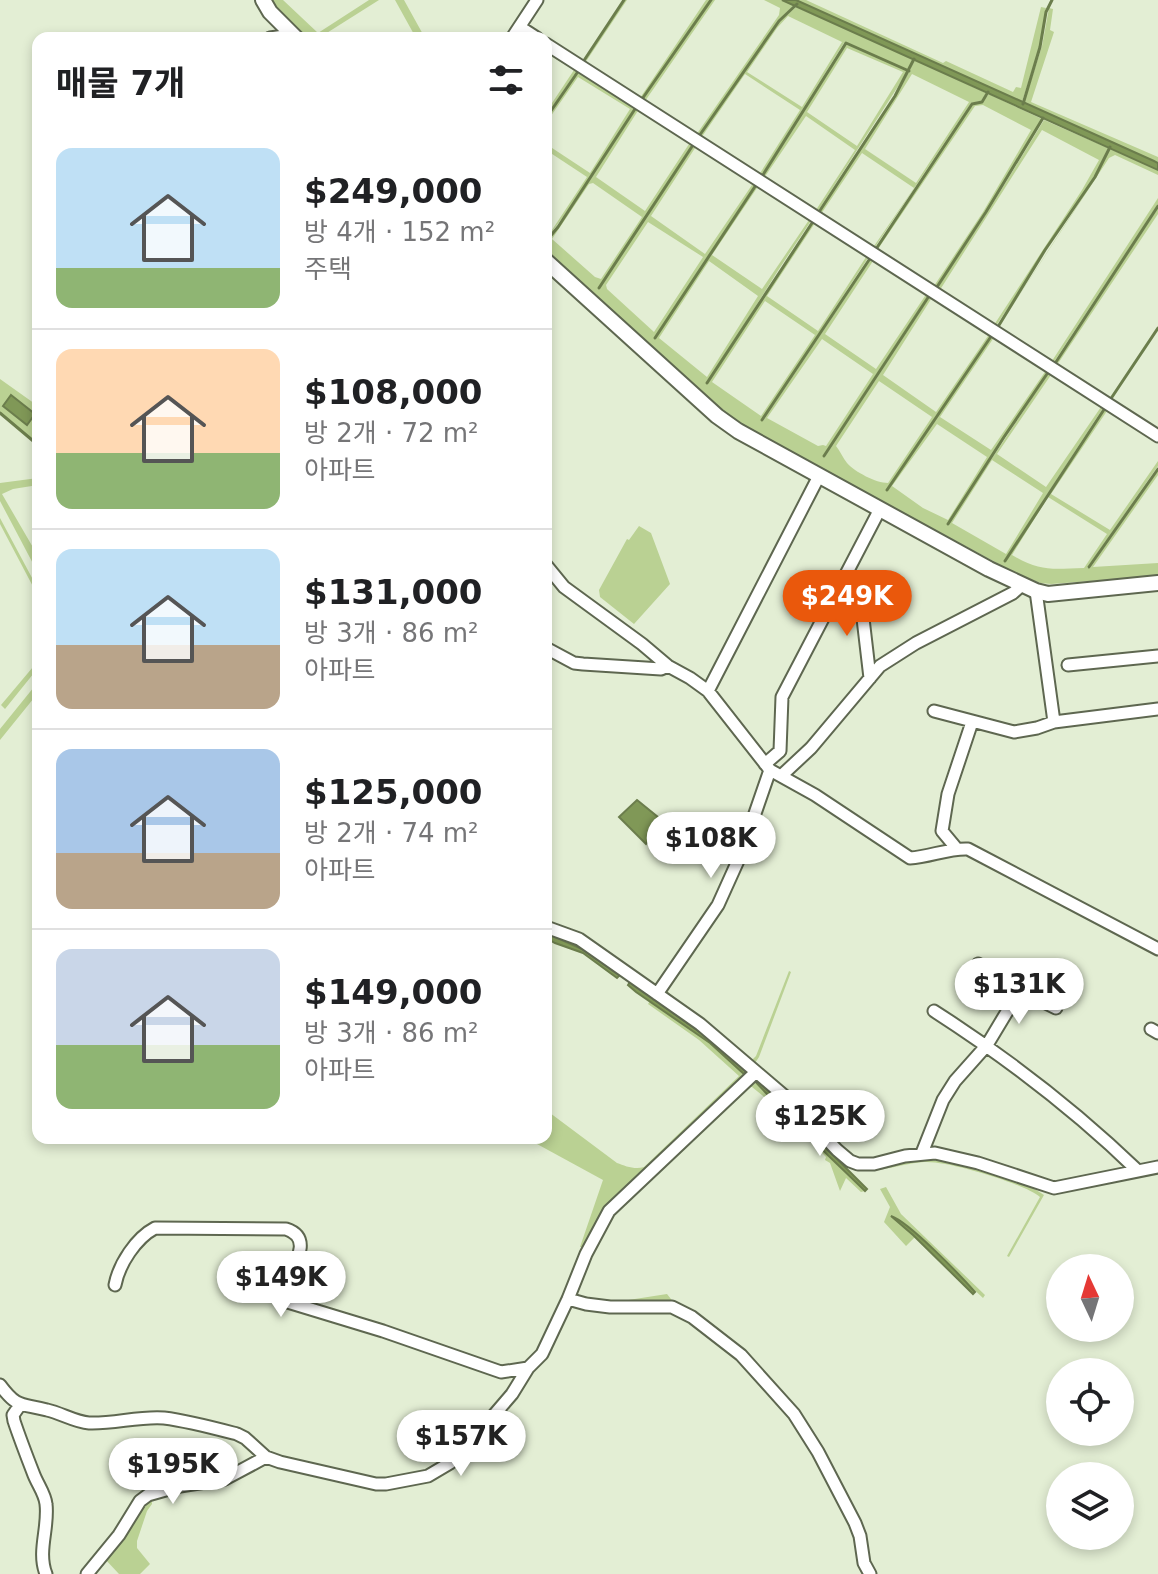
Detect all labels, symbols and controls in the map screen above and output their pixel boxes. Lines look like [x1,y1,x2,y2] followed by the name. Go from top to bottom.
[484,58,528,102] icon: filters
[56,63,185,103] text: 매물 7개
[304,171,483,211] text: $249,000
[120,180,216,276] icon: home
[304,217,495,247] text: 방 4개 · 152 m²
[304,254,352,284] text: 주택
[304,372,483,412] text: $108,000
[120,381,216,477] icon: home
[304,418,479,448] text: 방 2개 · 72 m²
[304,455,376,485] text: 아파트
[791,570,903,638] pin: $249K
[304,572,483,612] text: $131,000
[120,581,216,677] icon: home
[801,581,893,611] text: $249K
[304,618,479,648] text: 방 3개 · 86 m²
[304,655,376,685] text: 아파트
[304,772,483,812] text: $125,000
[120,781,216,877] icon: home
[655,812,767,880] pin: $108K
[304,818,479,848] text: 방 2개 · 74 m²
[665,823,757,853] text: $108K
[304,855,376,885] text: 아파트
[963,958,1075,1026] pin: $131K
[973,969,1065,999] text: $131K
[304,972,483,1012] text: $149,000
[120,981,216,1077] icon: home
[304,1018,479,1048] text: 방 3개 · 86 m²
[304,1055,376,1085] text: 아파트
[764,1090,876,1158] pin: $125K
[774,1101,866,1131] text: $125K
[225,1251,337,1319] pin: $149K
[1046,1254,1134,1342] north arrow
[1046,1254,1134,1550] map controls
[235,1262,327,1292] text: $149K
[1046,1358,1134,1446] button: locate
[405,1410,517,1478] pin: $157K
[415,1421,507,1451] text: $157K
[117,1438,229,1506] pin: $195K
[127,1449,219,1479] text: $195K
[1046,1462,1134,1550] button: layers

